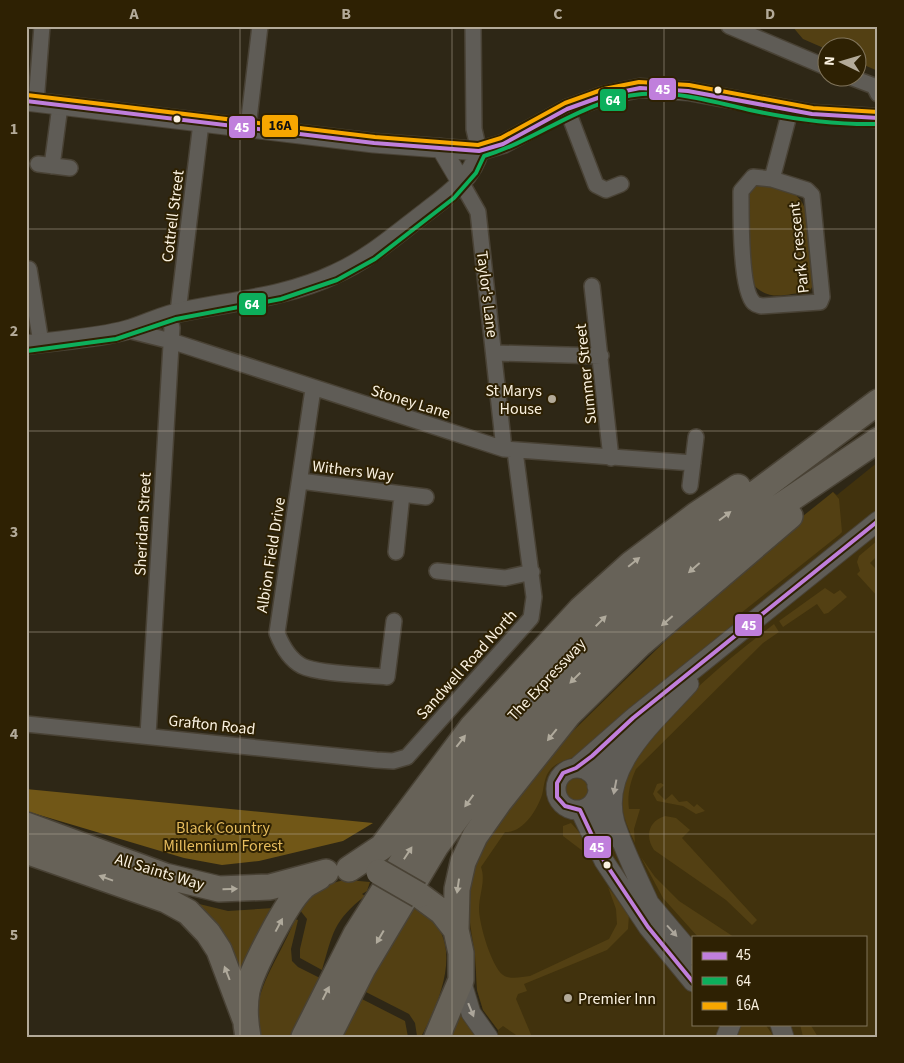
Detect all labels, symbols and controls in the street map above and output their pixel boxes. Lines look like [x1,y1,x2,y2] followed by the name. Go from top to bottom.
[128,3,139,25] text: A
[341,3,351,25] text: B
[553,3,563,25] text: C
[765,3,775,25] text: D
[816,38,866,88] north arrow
[820,55,840,66] text: N
[648,77,677,101] line badge: 45
[656,80,670,100] text: 45
[713,85,723,95] unlabelled marker
[599,88,627,112] line badge: 64
[606,91,621,111] text: 64
[172,114,182,124] unlabelled marker
[261,114,299,138] line badge: 16A
[228,115,256,139] line badge: 45
[269,116,292,136] text: 16A
[10,118,18,140] text: 1
[235,118,249,138] text: 45
[156,168,190,264] street label: Cottrell Street
[783,201,815,294] street label: Park Crescent
[471,249,503,339] street label: Taylor's Lane
[238,292,267,316] line badge: 64
[245,295,260,315] text: 64
[10,320,18,342] text: 2
[570,322,602,425] street label: Summer Street
[368,379,453,424] street label: Stoney Lane
[485,380,542,420] place label: St Marys House
[546,393,558,405] marker: St Marys House
[311,455,395,487] street label: Withers Way
[129,471,157,576] street label: Sheridan Street
[251,496,291,615] street label: Albion Field Drive
[718,511,732,521] one-way arrow
[10,521,18,543] text: 3
[627,557,641,567] one-way arrow
[688,562,701,573] one-way arrow
[411,605,522,725] street label: Sandwell Road North
[734,613,763,637] line badge: 45
[595,615,607,627] one-way arrow
[660,615,673,626] one-way arrow
[742,616,756,636] text: 45
[503,633,591,726] street label: The Expressway
[569,671,581,683] one-way arrow
[167,709,256,741] street label: Grafton Road
[10,723,19,745] text: 4
[546,728,557,741] one-way arrow
[455,735,466,748] one-way arrow
[610,779,618,795] one-way arrow
[464,794,474,808] one-way arrow
[163,817,283,857] park label: Black Country Millennium Forest
[583,835,612,859] line badge: 45
[590,838,604,858] text: 45
[403,846,413,860] one-way arrow
[112,848,208,896] street label: All Saints Way
[602,860,612,870] unlabelled marker
[98,874,113,882] one-way arrow
[454,878,462,894] one-way arrow
[222,885,238,893] one-way arrow
[274,918,283,931] one-way arrow
[10,924,18,946] text: 5
[666,925,678,937] one-way arrow
[376,930,385,943] one-way arrow
[692,936,866,1026] legend
[736,945,751,966] text: 45
[223,965,231,980] one-way arrow
[736,971,751,992] text: 64
[322,986,330,1000] one-way arrow
[578,988,656,1010] place label: Premier Inn
[562,992,574,1004] marker: Premier Inn
[736,995,760,1016] text: 16A
[467,1003,475,1018] one-way arrow

